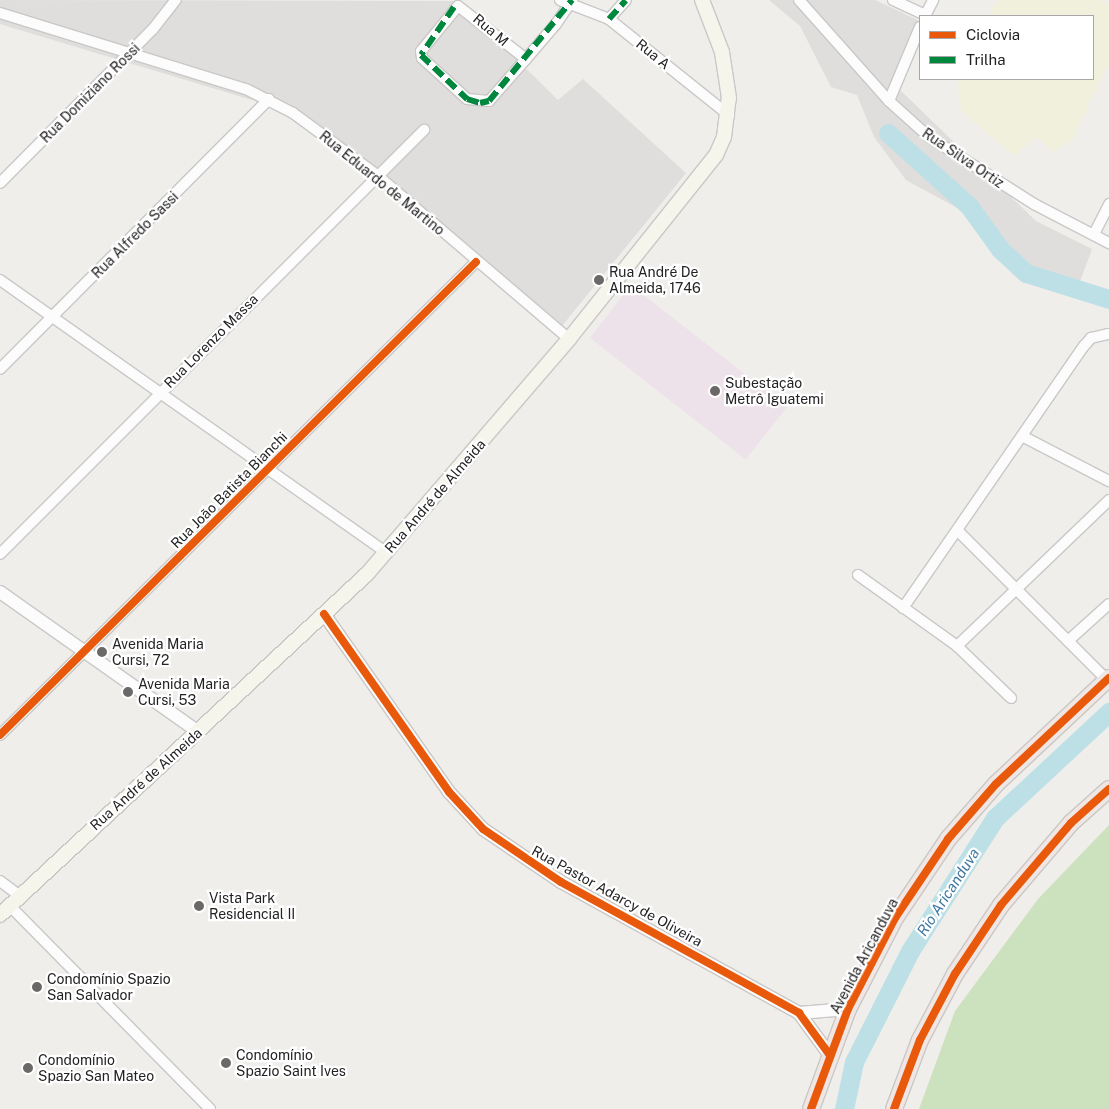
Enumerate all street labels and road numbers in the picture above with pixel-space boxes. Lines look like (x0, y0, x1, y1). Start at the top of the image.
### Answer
street label: Rua M (470, 10, 512, 50)
street label: Rua A (633, 35, 673, 73)
street label: Rua Domiziano Rossi (37, 40, 143, 146)
street label: Rua Silva Ortiz (919, 125, 1007, 191)
street label: Rua Eduardo de Martino (316, 127, 448, 239)
street label: Rua Alfredo Sassi (88, 188, 182, 282)
street label: Rua Lorenzo Massa (161, 291, 261, 391)
street label: Rua João Batista Bianchi (167, 428, 291, 552)
street label: Rua André de Almeida (381, 436, 489, 556)
street label: Rua André de Almeida (86, 724, 206, 834)
street label: Rua Pastor Adarcy de Oliveira (529, 842, 705, 950)
street label: Avenida Aricanduva (826, 895, 902, 1017)

